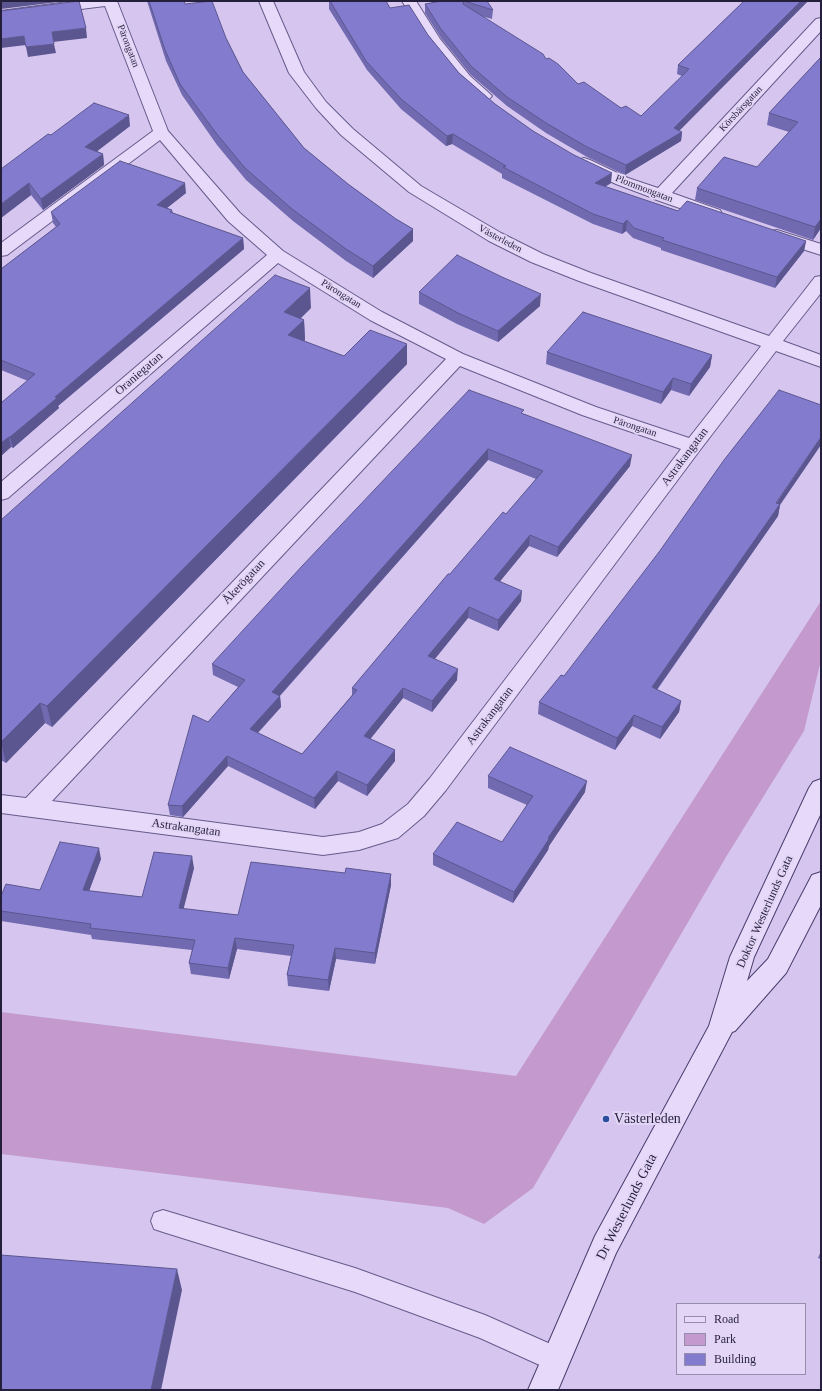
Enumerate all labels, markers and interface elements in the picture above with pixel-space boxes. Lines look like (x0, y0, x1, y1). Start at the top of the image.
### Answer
street label: Pärongatan (114, 23, 142, 69)
street label: Körsbärsgatan (717, 84, 765, 134)
street label: Plommongatan (614, 173, 674, 205)
street label: Västerleden (476, 222, 524, 256)
street label: Pärongatan (319, 277, 363, 311)
street label: Oraniegatan (112, 349, 166, 399)
street label: Pärongatan (612, 414, 658, 440)
street label: Astrakangatan (658, 425, 712, 489)
street label: Åkerögatan (220, 557, 268, 607)
street label: Astrakangatan (463, 684, 517, 748)
street label: Astrakangatan (151, 816, 221, 840)
street label: Doktor Westerlunds Gata (734, 853, 796, 971)
place label: Västerleden (614, 1111, 681, 1127)
marker: Västerleden (601, 1114, 611, 1124)
street label: Dr Westerlunds Gata (593, 1151, 661, 1263)
legend (676, 1303, 806, 1375)
text: Road (714, 1312, 739, 1326)
text: Park (714, 1332, 736, 1346)
text: Building (714, 1352, 756, 1366)

